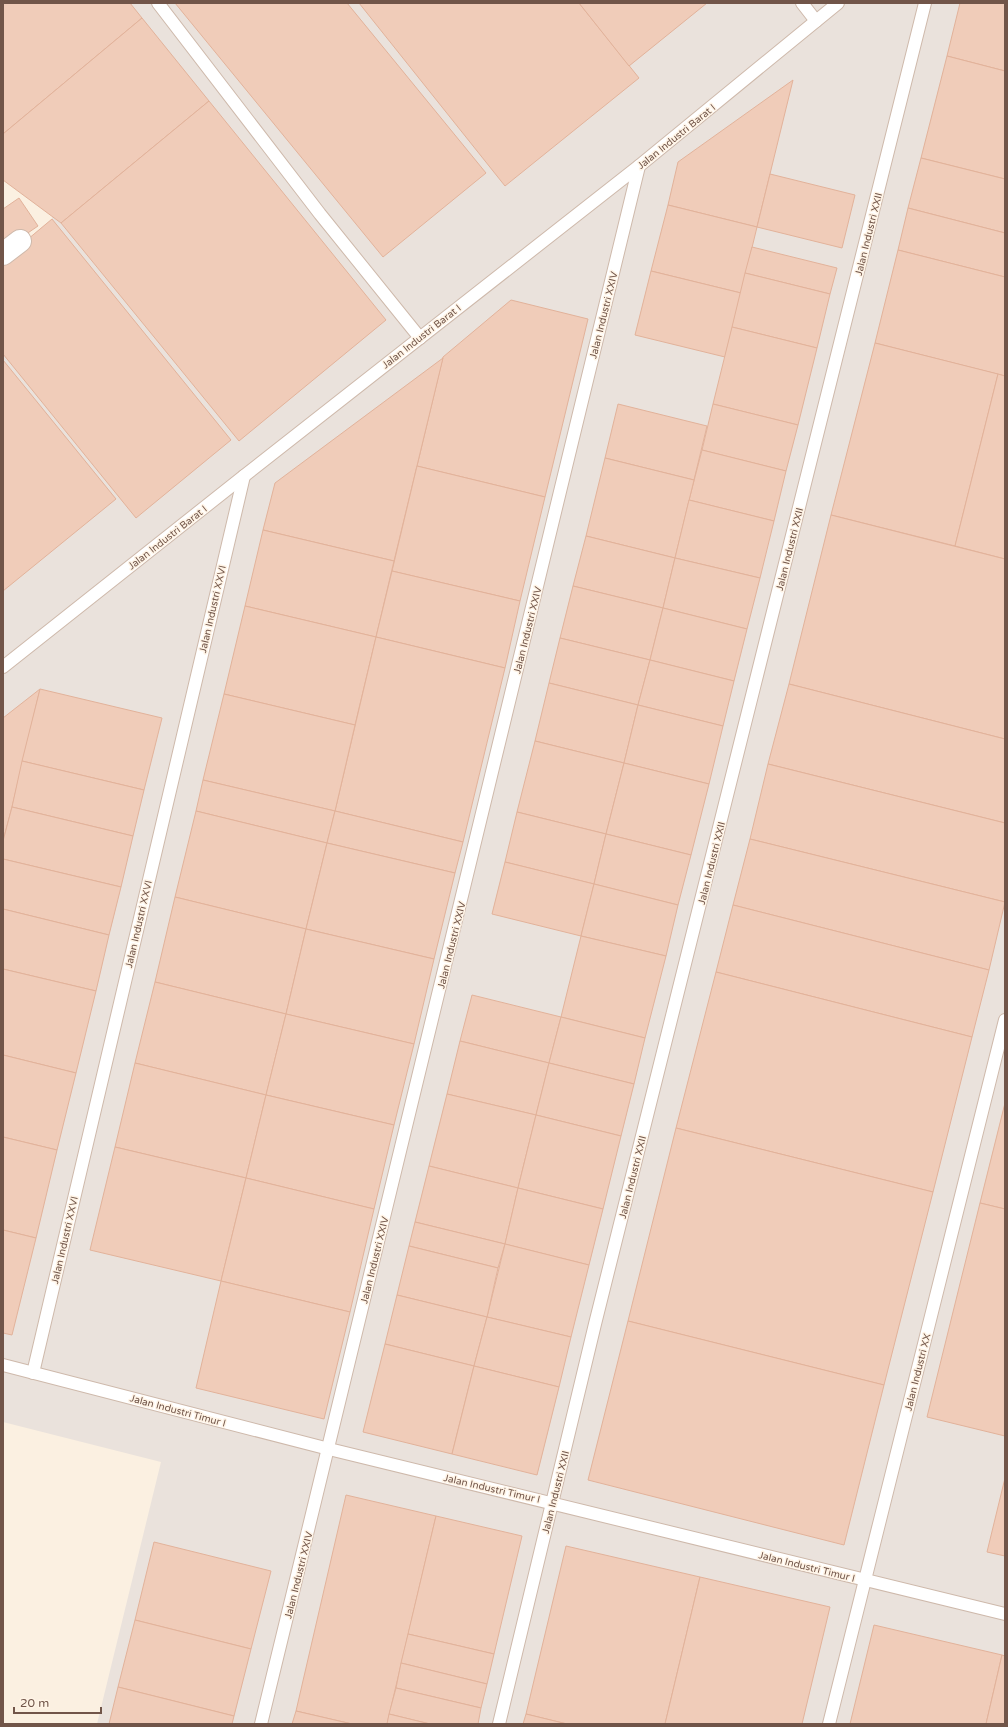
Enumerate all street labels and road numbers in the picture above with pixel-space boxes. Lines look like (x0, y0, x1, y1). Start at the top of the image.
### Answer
street label: Jalan Industri Barat I (635, 102, 718, 172)
street label: Jalan Industri XXII (853, 191, 885, 277)
street label: Jalan Industri XXIV (587, 270, 621, 360)
street label: Jalan Industri Barat I (380, 302, 464, 371)
street label: Jalan Industri Barat I (126, 503, 210, 572)
street label: Jalan Industri XXII (774, 506, 806, 592)
street label: Jalan Industri XXVI (197, 564, 229, 654)
street label: Jalan Industri XXIV (511, 585, 545, 675)
street label: Jalan Industri XXII (696, 820, 728, 906)
street label: Jalan Industri XXVI (123, 879, 155, 969)
street label: Jalan Industri XXIV (435, 900, 469, 990)
street label: Jalan Industri XXII (617, 1134, 649, 1220)
street label: Jalan Industri XXVI (49, 1195, 81, 1285)
street label: Jalan Industri XXIV (358, 1215, 392, 1305)
street label: Jalan Industri XX (903, 1332, 933, 1412)
street label: Jalan Industri Timur I (128, 1392, 227, 1430)
street label: Jalan Industri XXII (540, 1449, 572, 1535)
street label: Jalan Industri Timur I (442, 1472, 541, 1506)
street label: Jalan Industri XXIV (282, 1530, 316, 1620)
street label: Jalan Industri Timur I (757, 1549, 856, 1585)

